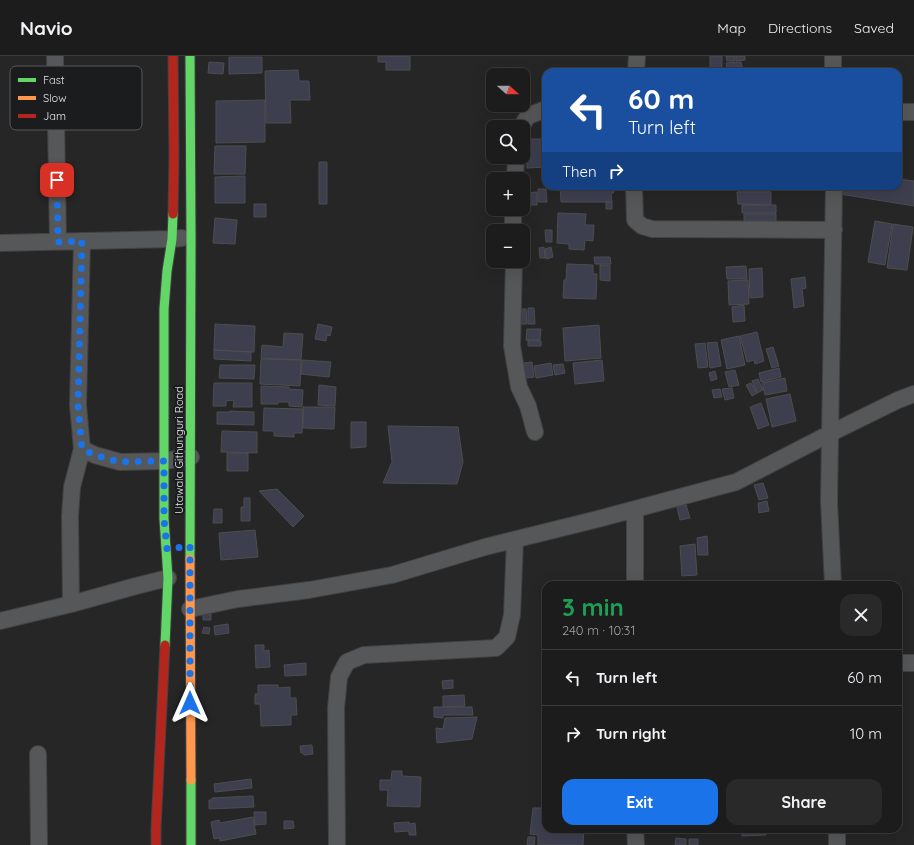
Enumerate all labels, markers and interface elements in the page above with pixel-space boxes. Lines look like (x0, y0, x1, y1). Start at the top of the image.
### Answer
text: Navio (20, 16, 73, 40)
text: Map (717, 19, 746, 37)
text: Directions (768, 19, 832, 37)
text: Saved (854, 19, 894, 37)
legend (10, 66, 142, 130)
north arrow (486, 68, 530, 112)
map controls (486, 68, 530, 268)
text: Fast (43, 73, 65, 87)
text: 60 m (628, 81, 694, 116)
icon: left (562, 84, 614, 136)
text: Slow (43, 91, 67, 105)
text: Jam (43, 109, 66, 123)
text: Turn left (628, 116, 696, 139)
button: search (486, 120, 530, 164)
icon: right (605, 160, 627, 182)
text: Then (562, 162, 597, 181)
pin (40, 163, 74, 197)
icon: arrive (46, 169, 68, 191)
button: + (486, 172, 530, 216)
button: − (486, 224, 530, 268)
street label: Utawala Githunguri Road (172, 386, 186, 514)
text: 3 min (562, 592, 624, 622)
button: close (840, 594, 882, 636)
text: 240 m · 10:31 (562, 622, 635, 638)
icon: left (562, 667, 584, 689)
text: Turn left (596, 668, 658, 687)
text: 60 m (847, 668, 882, 687)
position arrow (169, 682, 211, 724)
icon: right (562, 723, 584, 745)
text: Turn right (596, 724, 667, 743)
text: 10 m (850, 724, 882, 743)
button: Exit (562, 779, 718, 825)
button: Share (726, 779, 882, 825)

